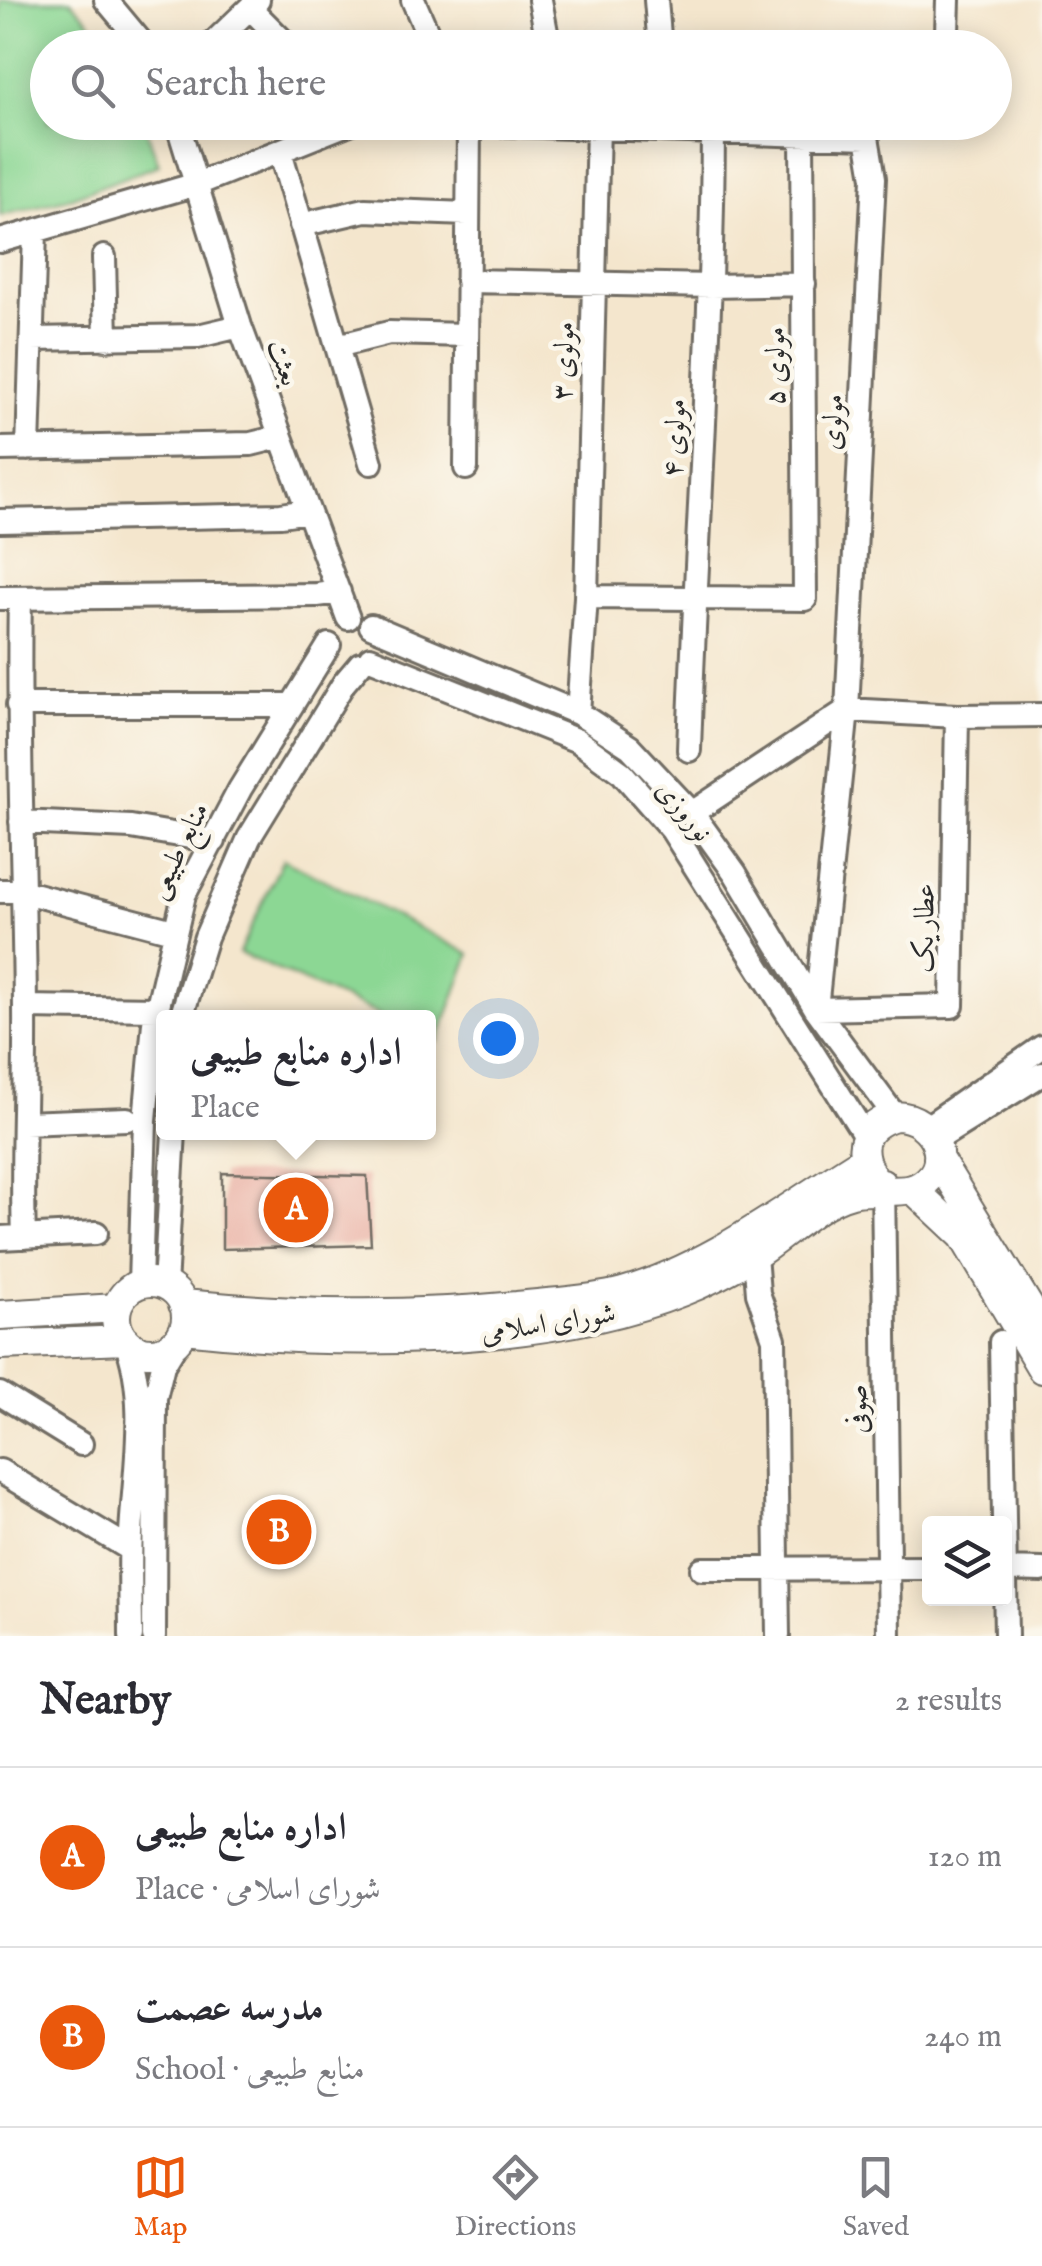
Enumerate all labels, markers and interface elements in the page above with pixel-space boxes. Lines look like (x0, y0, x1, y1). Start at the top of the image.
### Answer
search box (30, 30, 1012, 140)
icon: search (65, 58, 120, 113)
text: Search here (145, 61, 326, 109)
street label: مولوی ۳ (546, 321, 583, 401)
street label: مولوی ۵ (759, 326, 794, 406)
street label: بعثت (258, 335, 307, 391)
street label: مولوی (815, 393, 852, 451)
street label: مولوی ۴ (656, 398, 695, 479)
street label: نوروزی (647, 774, 719, 850)
street label: منابع طبیعی (141, 797, 223, 908)
street label: عطار یک (907, 883, 944, 973)
popup (156, 1010, 436, 1140)
your location (473, 1013, 524, 1064)
text: اداره منابع طبیعی (190, 1030, 402, 1078)
text: Place (190, 1088, 260, 1129)
pin: A (264, 1172, 328, 1248)
street label: شورای اسلامی (479, 1297, 618, 1352)
street label: صوفی (841, 1384, 876, 1434)
pin: B (246, 1494, 312, 1570)
map controls (922, 1516, 1012, 1606)
button: layers (922, 1516, 1012, 1606)
text: Nearby (40, 1675, 171, 1728)
text: 2 results (895, 1681, 1002, 1722)
text: اداره منابع طبیعی (135, 1805, 347, 1853)
text: A (62, 1837, 83, 1878)
text: 120 m (928, 1837, 1002, 1878)
text: Place · شورای اسلامی (135, 1870, 381, 1911)
text: مدرسه عصمت (135, 1985, 324, 2033)
text: B (62, 2017, 83, 2058)
text: 240 m (924, 2017, 1002, 2058)
text: School · منابع طبیعی (135, 2050, 365, 2091)
tab: Map (133, 2150, 188, 2245)
tab: Directions (454, 2150, 576, 2245)
tab: Saved (843, 2150, 909, 2245)

